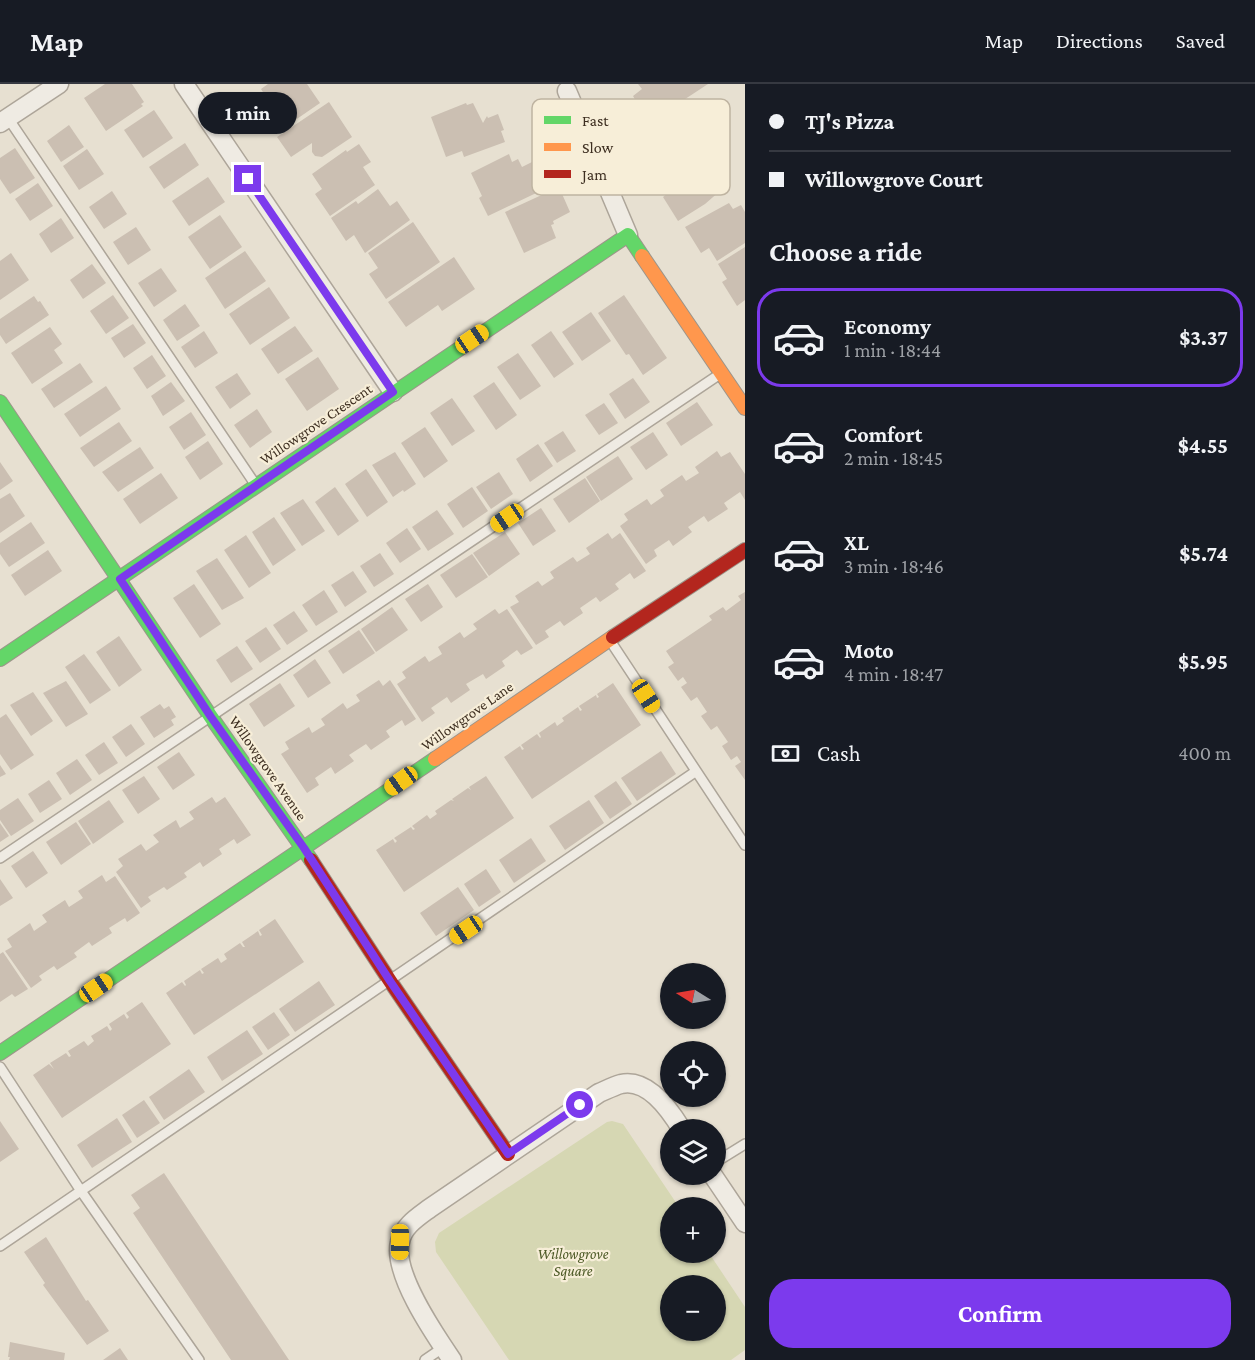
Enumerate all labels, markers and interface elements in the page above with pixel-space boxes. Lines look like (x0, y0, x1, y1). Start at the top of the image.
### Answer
text: Map (30, 26, 83, 57)
text: Map (985, 29, 1023, 53)
text: Directions (1056, 29, 1143, 53)
text: Saved (1176, 29, 1225, 53)
callout: 1 min (198, 92, 298, 134)
legend (532, 99, 730, 195)
text: 1 min (225, 102, 270, 124)
text: TJ's Pizza (805, 109, 894, 134)
text: Fast (582, 112, 609, 129)
text: Slow (582, 139, 614, 156)
route end (234, 165, 261, 192)
text: Jam (580, 166, 607, 184)
text: Willowgrove Court (805, 167, 983, 192)
text: Choose a ride (769, 237, 922, 267)
icon: car (772, 311, 826, 365)
text: Economy (844, 314, 931, 339)
car (452, 321, 492, 357)
text: $3.37 (1179, 325, 1228, 350)
text: 1 min · 18:44 (844, 339, 941, 361)
street label: Willowgrove Crescent (257, 380, 376, 468)
icon: car (772, 419, 826, 473)
text: Comfort (844, 422, 922, 447)
text: $4.55 (1178, 433, 1228, 458)
text: 2 min · 18:45 (844, 447, 943, 469)
car (487, 500, 527, 536)
icon: car (772, 527, 826, 581)
text: XL (844, 530, 869, 555)
text: $5.74 (1179, 541, 1228, 566)
text: 3 min · 18:46 (844, 555, 944, 577)
icon: car (772, 635, 826, 689)
text: Moto (844, 638, 894, 663)
text: $5.95 (1178, 649, 1228, 674)
text: 4 min · 18:47 (844, 663, 943, 685)
car (629, 676, 663, 716)
street label: Willowgrove Lane (418, 678, 517, 755)
street label: Willowgrove Avenue (225, 713, 310, 824)
icon: cash (769, 737, 802, 770)
text: Cash (817, 741, 861, 766)
text: 400 m (1178, 742, 1231, 764)
car (381, 763, 421, 799)
car (446, 912, 486, 948)
north arrow (660, 963, 726, 1029)
map controls (660, 963, 726, 1341)
car (76, 970, 116, 1006)
button: locate (660, 1041, 726, 1107)
route start (566, 1091, 593, 1118)
button: layers (660, 1119, 726, 1185)
button: + (660, 1197, 726, 1263)
car (391, 1224, 409, 1260)
park label: Willowgrove Square (538, 1246, 609, 1280)
button: − (660, 1275, 726, 1341)
button: Confirm (769, 1279, 1231, 1348)

